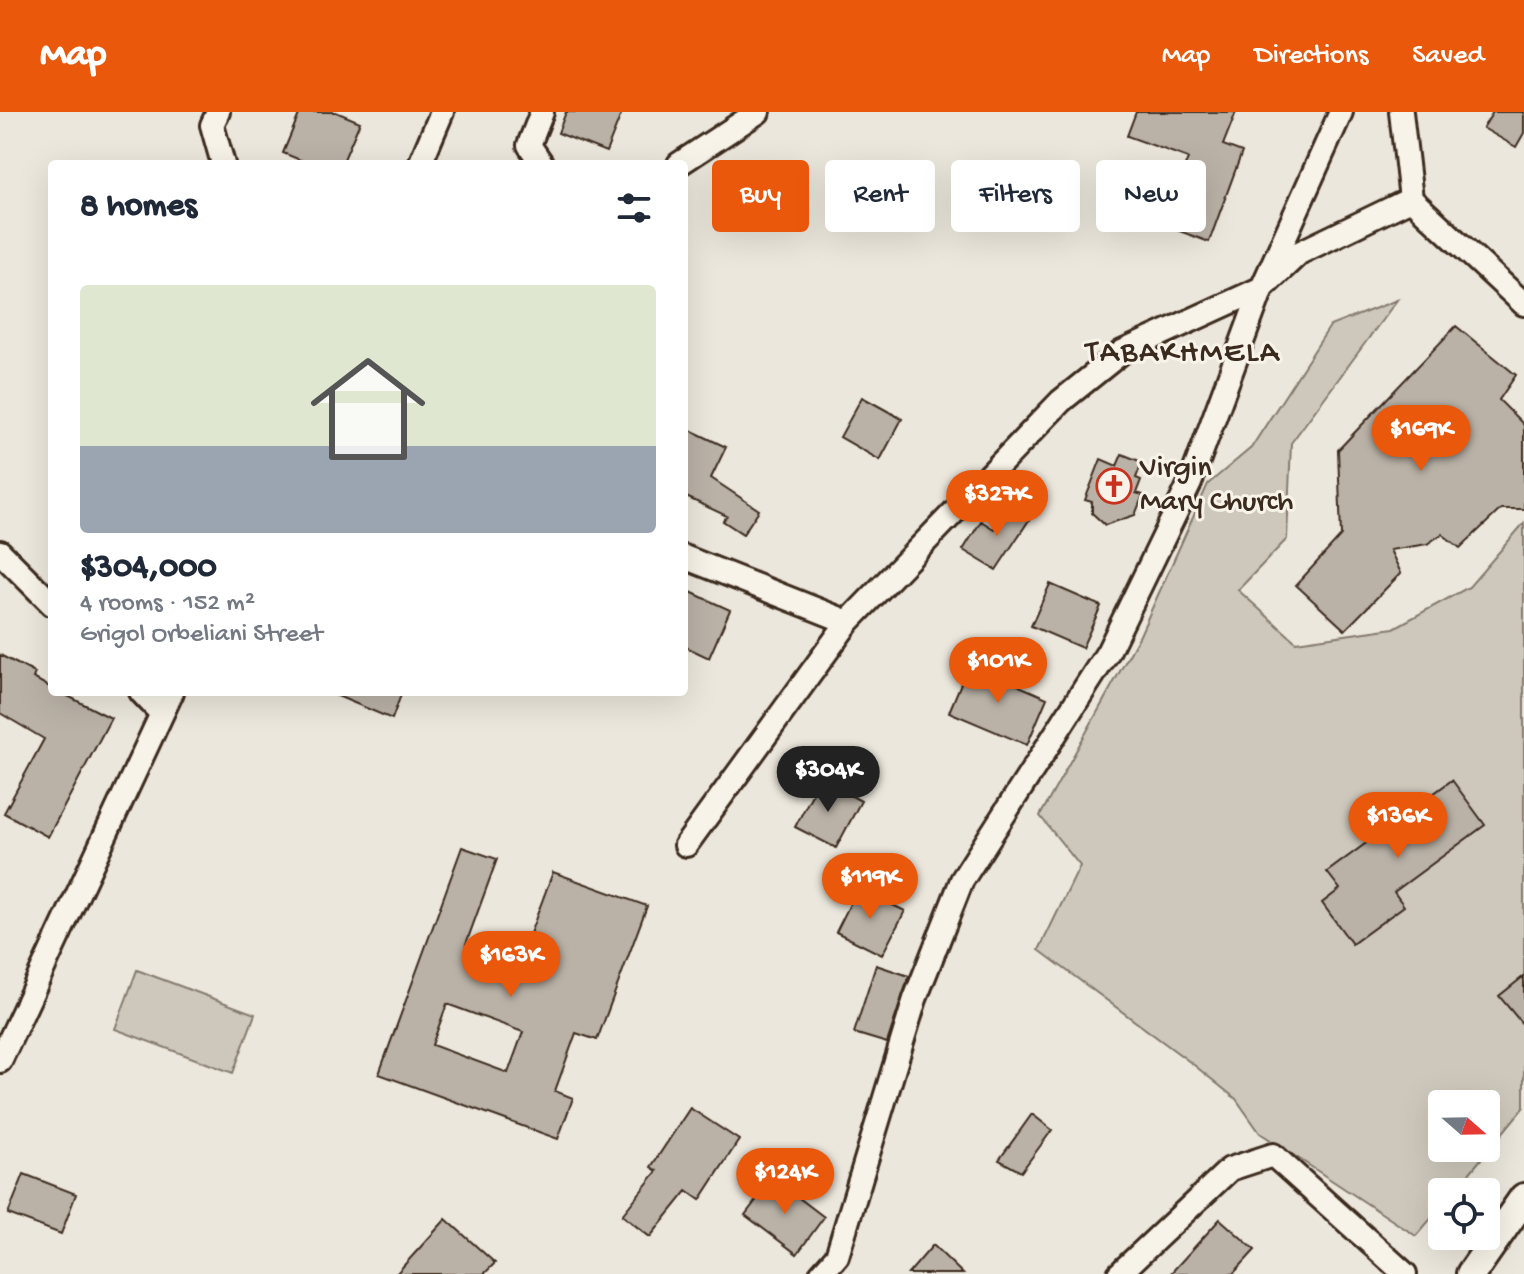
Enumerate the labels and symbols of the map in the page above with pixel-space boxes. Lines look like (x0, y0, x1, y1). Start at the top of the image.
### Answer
district label: TABAKHMELA (1083, 335, 1281, 373)
pin: $169K (1365, 405, 1477, 473)
place label: Virgin Mary Church (1139, 452, 1293, 521)
church icon: Virgin Mary Church (1095, 467, 1133, 505)
pin: $327K (941, 470, 1053, 538)
pin: $101K (942, 637, 1054, 705)
pin: $304K (772, 746, 884, 814)
pin: $136K (1342, 792, 1454, 860)
pin: $119K (814, 853, 926, 921)
pin: $163K (455, 931, 567, 999)
north arrow (1428, 1090, 1500, 1162)
pin: $124K (729, 1148, 841, 1216)

